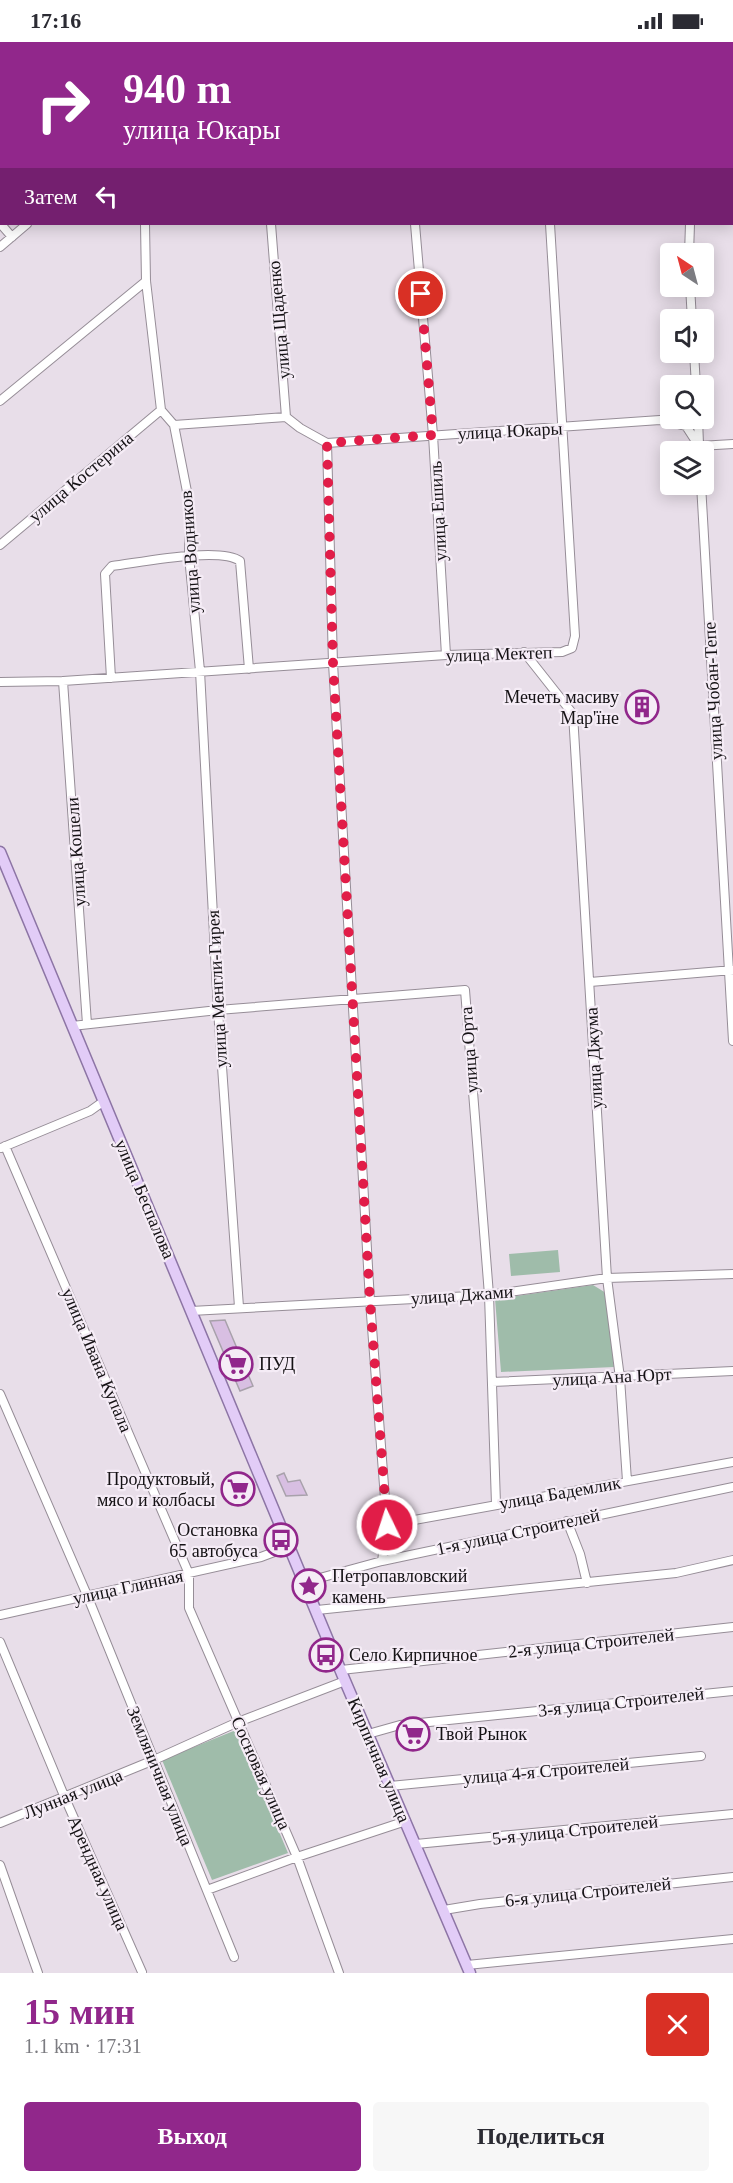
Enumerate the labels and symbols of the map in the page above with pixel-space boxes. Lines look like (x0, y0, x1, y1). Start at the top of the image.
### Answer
north arrow (660, 243, 714, 297)
street label: улица Щаденко (264, 260, 294, 380)
pin (395, 268, 446, 319)
street label: улица Юкары (457, 418, 563, 444)
street label: улица Костерина (25, 428, 137, 526)
street label: улица Ешиль (425, 460, 451, 562)
street label: улица Водников (176, 490, 204, 614)
street label: улица Чобан-Тепе (699, 621, 727, 761)
street label: улица Мектеп (445, 642, 553, 666)
place label: Мечеть масиву Мар'їне (504, 687, 619, 728)
building icon: Мечеть масиву Мар'їне (624, 689, 660, 725)
street label: улица Кошели (62, 796, 90, 907)
street label: улица Менгли-Гирея (203, 910, 231, 1068)
street label: улица Орта (456, 1006, 482, 1094)
street label: улица Джума (581, 1007, 607, 1109)
street label: улица Беспалова (111, 1136, 179, 1262)
street label: улица Джами (410, 1281, 514, 1309)
street label: улица Ивана Купала (58, 1285, 136, 1435)
supermarket icon: ПУД (218, 1346, 254, 1382)
place label: ПУД (259, 1354, 295, 1374)
street label: улица Ана Юрт (552, 1364, 672, 1390)
place label: Продуктовый, мясо и колбасы (97, 1469, 215, 1510)
supermarket icon: Продуктовый, мясо и колбасы (220, 1471, 256, 1507)
street label: улица Бадемлик (498, 1472, 623, 1514)
position arrow (355, 1493, 419, 1557)
street label: 1-я улица Строителей (434, 1505, 602, 1559)
place label: Остановка 65 автобуса (169, 1520, 258, 1561)
bus stop icon: Остановка 65 автобуса (263, 1522, 299, 1558)
street label: улица Глинная (71, 1566, 185, 1608)
place label: Петропавловский камень (332, 1566, 468, 1607)
place icon: Петропавловский камень (291, 1568, 327, 1604)
street label: 2-я улица Строителей (507, 1624, 675, 1662)
bus stop icon: Село Кирпичное (308, 1637, 344, 1673)
place label: Село Кирпичное (349, 1645, 478, 1665)
street label: 3-я улица Строителей (537, 1683, 705, 1721)
street label: Кирпичная улица (344, 1695, 414, 1825)
street label: Земляничная улица (123, 1703, 197, 1849)
street label: Сосновая улица (227, 1713, 295, 1833)
supermarket icon: Твой Рынок (395, 1716, 431, 1752)
place label: Твой Рынок (436, 1724, 527, 1744)
street label: улица 4-я Строителей (462, 1754, 630, 1788)
street label: Лунная улица (20, 1765, 126, 1823)
street label: 5-я улица Строителей (491, 1811, 659, 1849)
street label: Арендная улица (64, 1812, 132, 1934)
street label: 6-я улица Строителей (504, 1873, 672, 1911)

